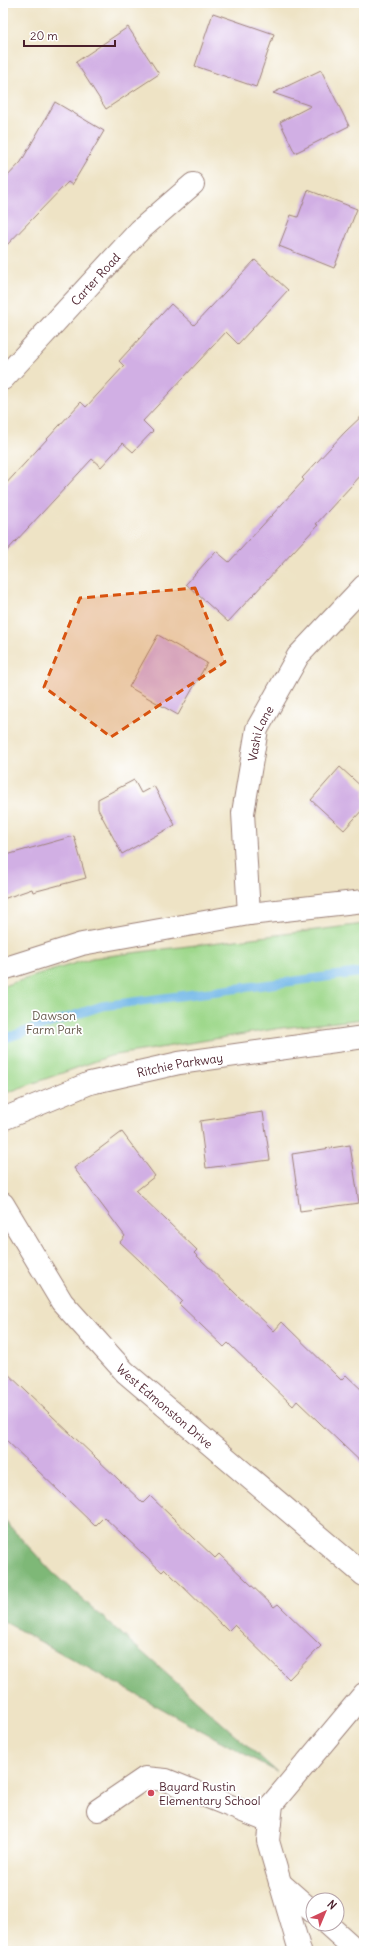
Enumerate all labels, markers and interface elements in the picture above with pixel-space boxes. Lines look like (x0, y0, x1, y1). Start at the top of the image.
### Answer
scale bar (24, 22, 115, 48)
text: 20 m (30, 28, 58, 43)
street label: Carter Road (67, 250, 123, 308)
street label: Vashi Lane (244, 703, 276, 762)
park label: Dawson Farm Park (26, 1008, 82, 1037)
street label: Ritchie Parkway (135, 1049, 224, 1080)
street label: West Edmonston Drive (114, 1361, 216, 1451)
place label: Bayard Rustin Elementary School (159, 1779, 260, 1808)
marker: Bayard Rustin Elementary School (146, 1788, 156, 1798)
north arrow (305, 1892, 345, 1932)
text: N (324, 1897, 340, 1912)

